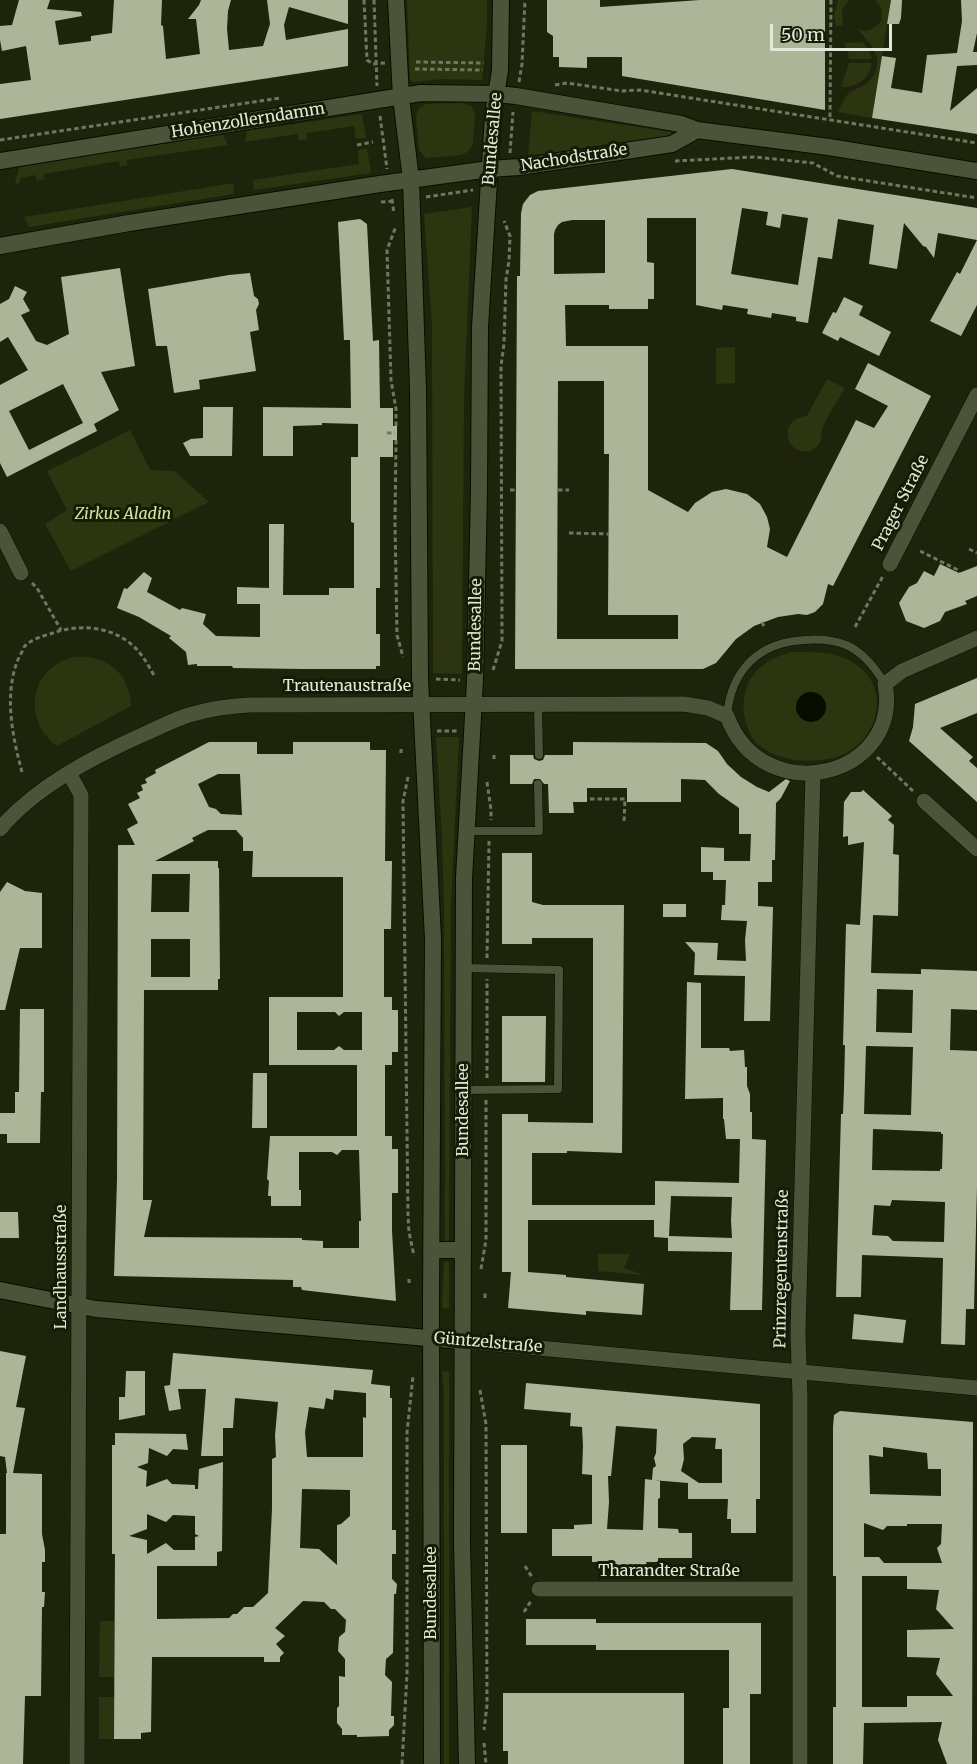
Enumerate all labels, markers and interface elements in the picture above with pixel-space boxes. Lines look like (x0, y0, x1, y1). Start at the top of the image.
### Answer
scale bar (773, 12, 894, 50)
text: 50 m (781, 23, 825, 46)
street label: Bundesallee (479, 92, 507, 186)
street label: Hohenzollerndamm (170, 99, 326, 143)
street label: Nachodstraße (519, 140, 629, 176)
street label: Prager Straße (869, 452, 933, 554)
park label: Zirkus Aladin (75, 504, 171, 524)
street label: Bundesallee (466, 578, 486, 672)
street label: Trautenaustraße (283, 676, 411, 696)
street label: Bundesallee (453, 1063, 473, 1157)
street label: Prinzregentenstraße (771, 1189, 793, 1349)
street label: Landhausstraße (51, 1205, 71, 1329)
street label: Güntzelstraße (433, 1329, 543, 1357)
street label: Bundesallee (421, 1546, 441, 1640)
street label: Tharandter Straße (598, 1561, 740, 1581)

